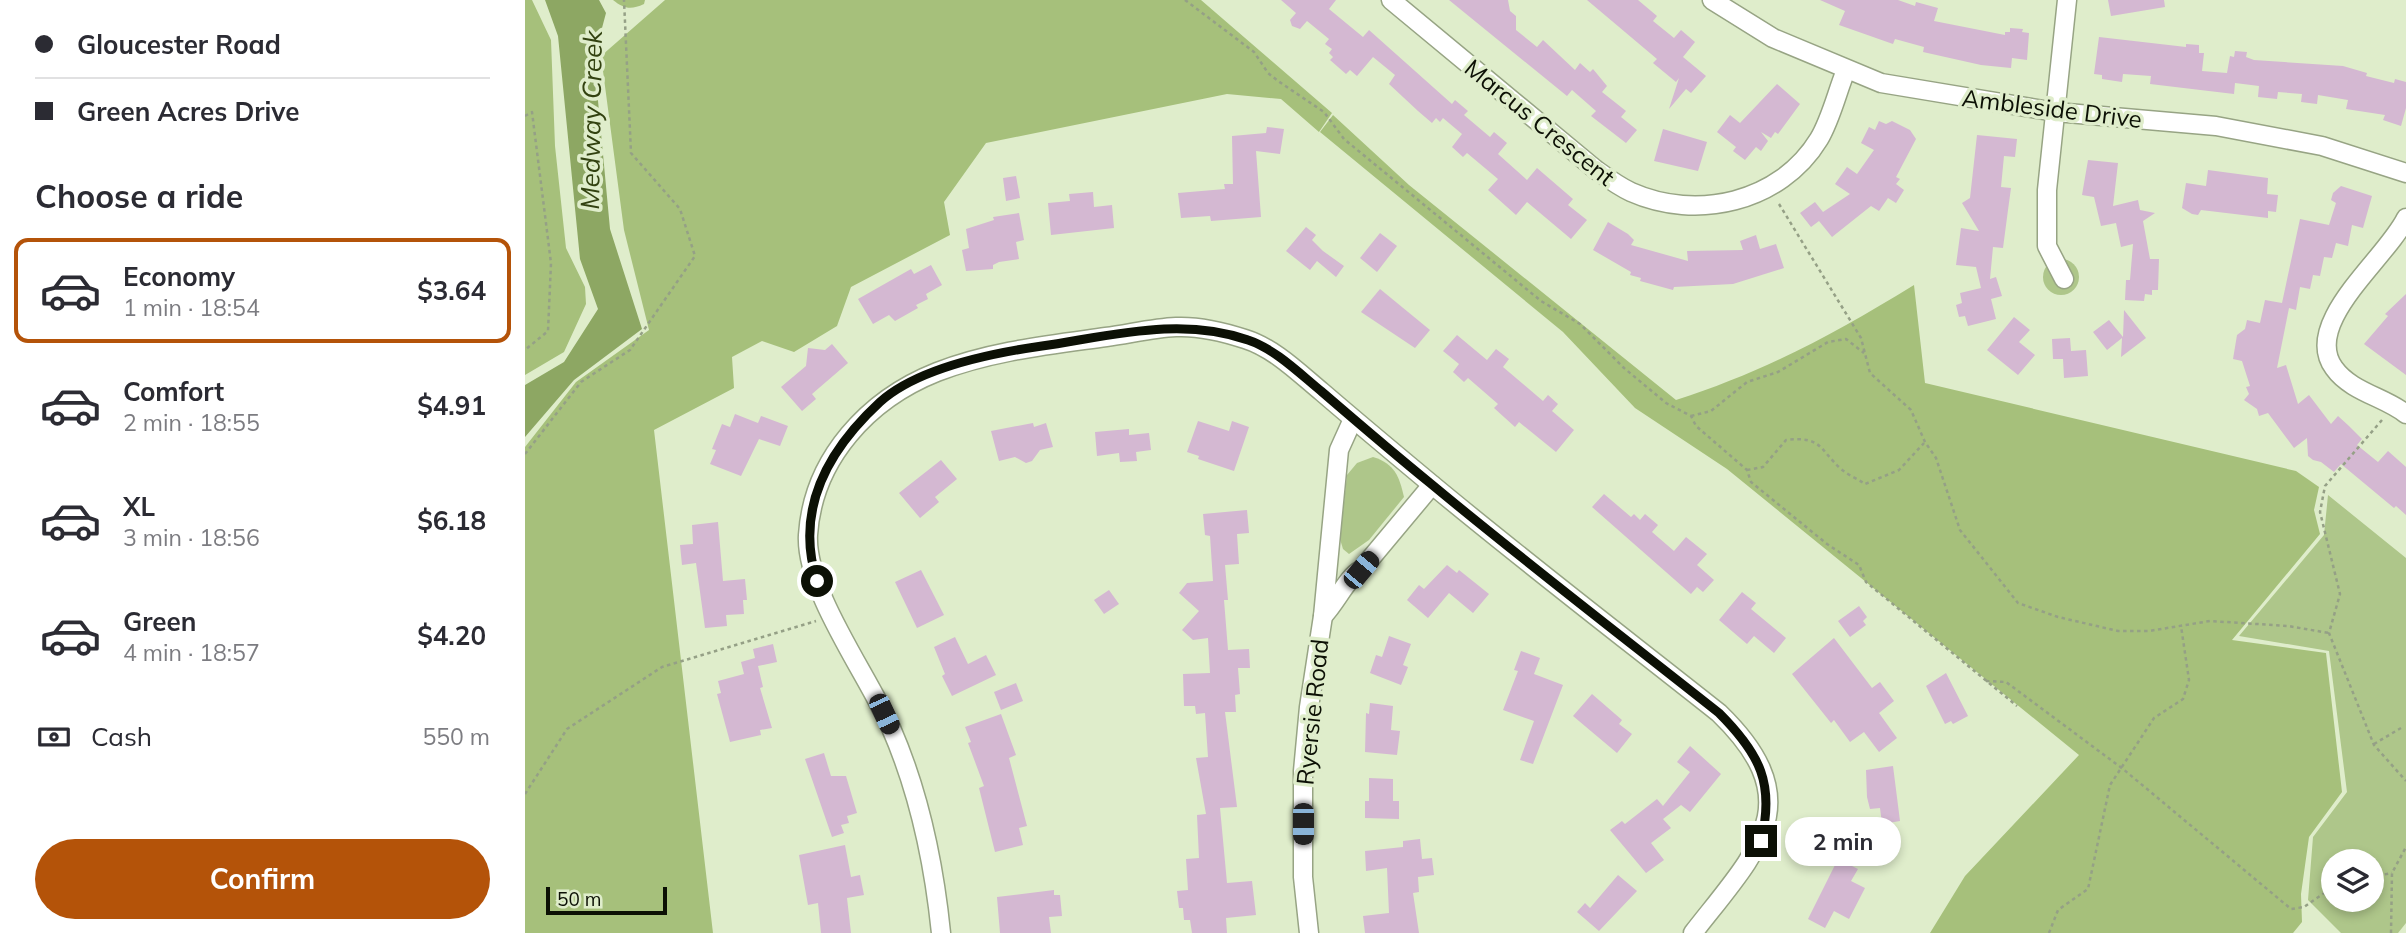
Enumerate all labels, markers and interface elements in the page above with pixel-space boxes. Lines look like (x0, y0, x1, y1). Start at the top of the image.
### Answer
text: Gloucester Road (77, 28, 281, 61)
water label: Medway Creek (573, 30, 609, 210)
street label: Marcus Crescent (1459, 52, 1621, 192)
street label: Ambleside Drive (1960, 82, 2144, 134)
text: Green Acres Drive (77, 95, 299, 128)
text: Choose a ride (35, 176, 243, 216)
icon: car (39, 259, 102, 322)
text: Economy (123, 260, 235, 293)
text: $3.64 (417, 274, 486, 307)
text: 1 min · 18:54 (123, 293, 260, 322)
icon: car (39, 374, 102, 437)
text: Comfort (123, 375, 224, 408)
text: $4.91 (417, 389, 486, 422)
text: 2 min · 18:55 (123, 408, 260, 437)
icon: car (39, 489, 102, 552)
text: XL (123, 490, 155, 523)
text: $6.18 (417, 504, 486, 537)
text: 3 min · 18:56 (123, 523, 260, 552)
car (1340, 547, 1383, 593)
route start (801, 565, 833, 597)
icon: car (39, 604, 102, 667)
text: Green (123, 605, 196, 638)
text: $4.20 (417, 619, 486, 652)
text: 4 min · 18:57 (123, 638, 260, 667)
street label: Ryersie Road (1289, 638, 1335, 786)
car (866, 691, 903, 737)
icon: cash (35, 718, 73, 756)
text: Cash (91, 720, 152, 753)
text: 550 m (422, 722, 490, 751)
car (1293, 803, 1314, 845)
callout: 2 min (1785, 816, 1901, 866)
route end (1745, 825, 1777, 857)
text: 2 min (1813, 827, 1873, 856)
button: Confirm (35, 839, 490, 919)
map controls (2321, 849, 2384, 912)
button: layers (2321, 849, 2384, 912)
scale bar (546, 884, 667, 916)
text: 50 m (557, 887, 601, 911)

